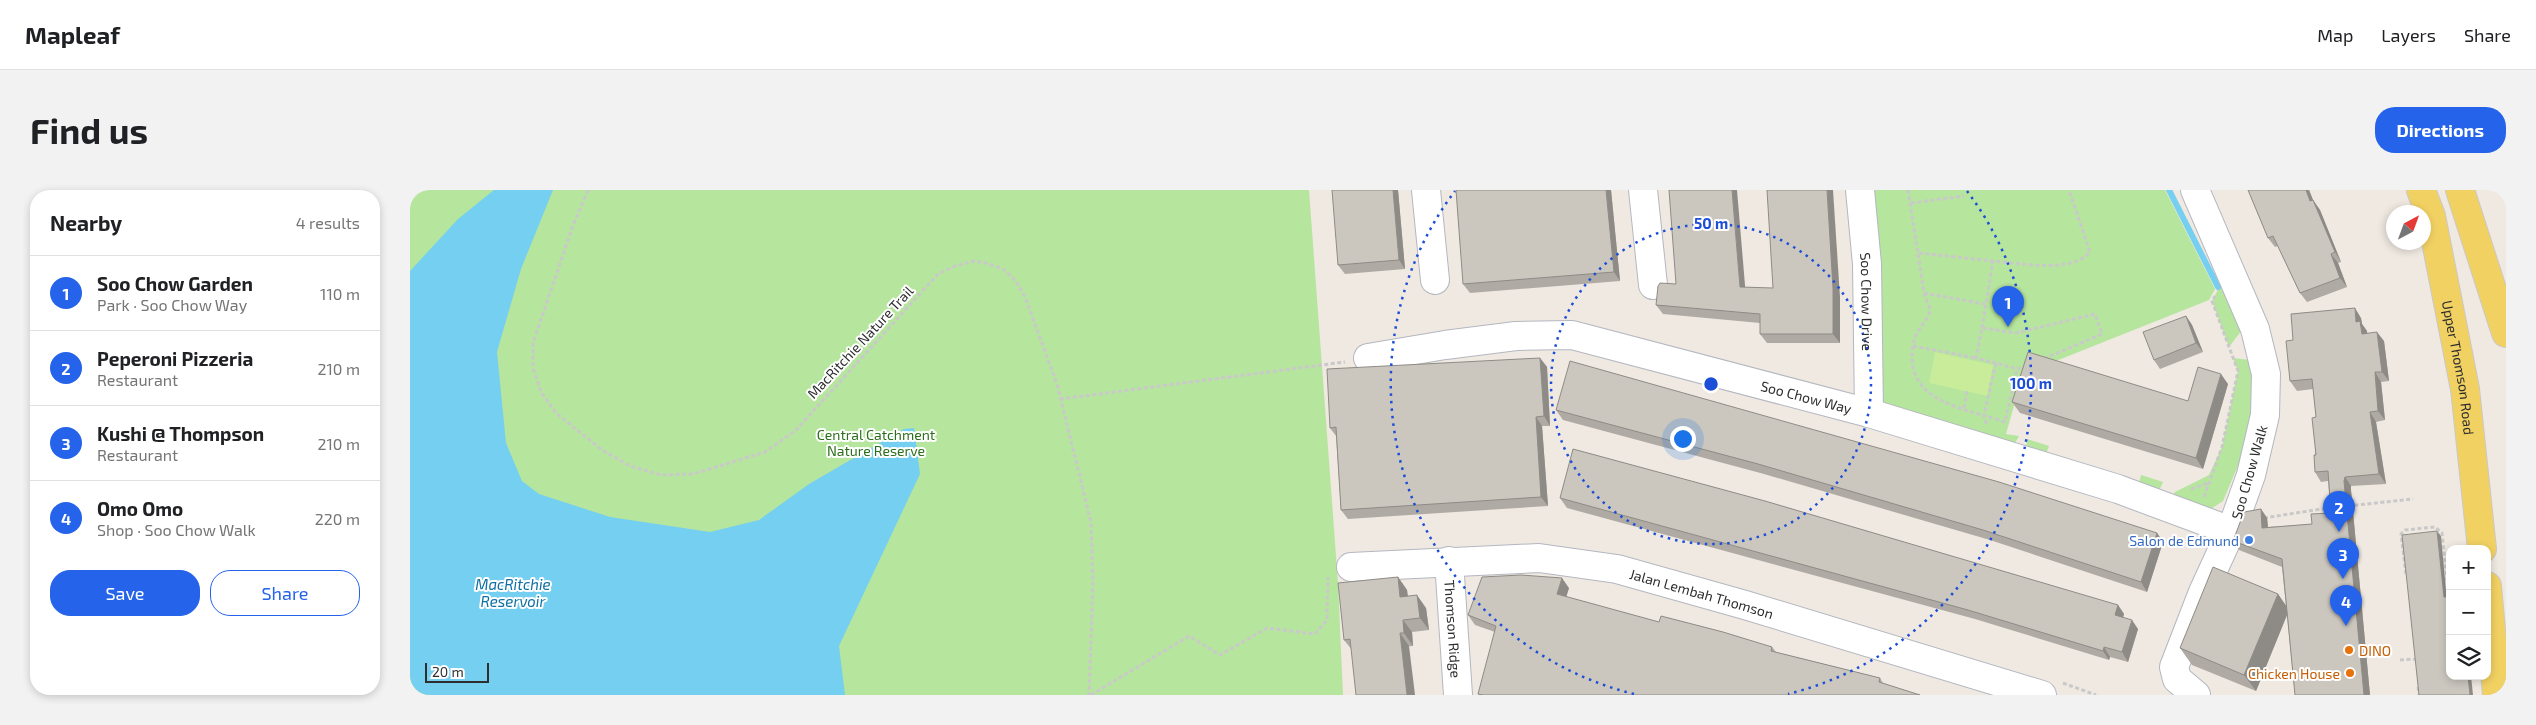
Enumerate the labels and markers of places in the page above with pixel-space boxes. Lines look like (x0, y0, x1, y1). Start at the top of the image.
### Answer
pin: 1 (1992, 286, 2024, 327)
centre of rings (1702, 375, 1720, 393)
pin: 2 (2323, 491, 2355, 532)
place label: Salon de Edmund (2129, 532, 2239, 549)
marker: Salon de Edmund (2243, 534, 2255, 546)
pin: 3 (2327, 538, 2359, 579)
pin: 4 (2330, 585, 2362, 626)
place label: DINO (2359, 642, 2391, 659)
marker: DINO (2343, 644, 2355, 656)
place label: Chicken House (2248, 665, 2340, 682)
marker: Chicken House (2344, 667, 2356, 679)

